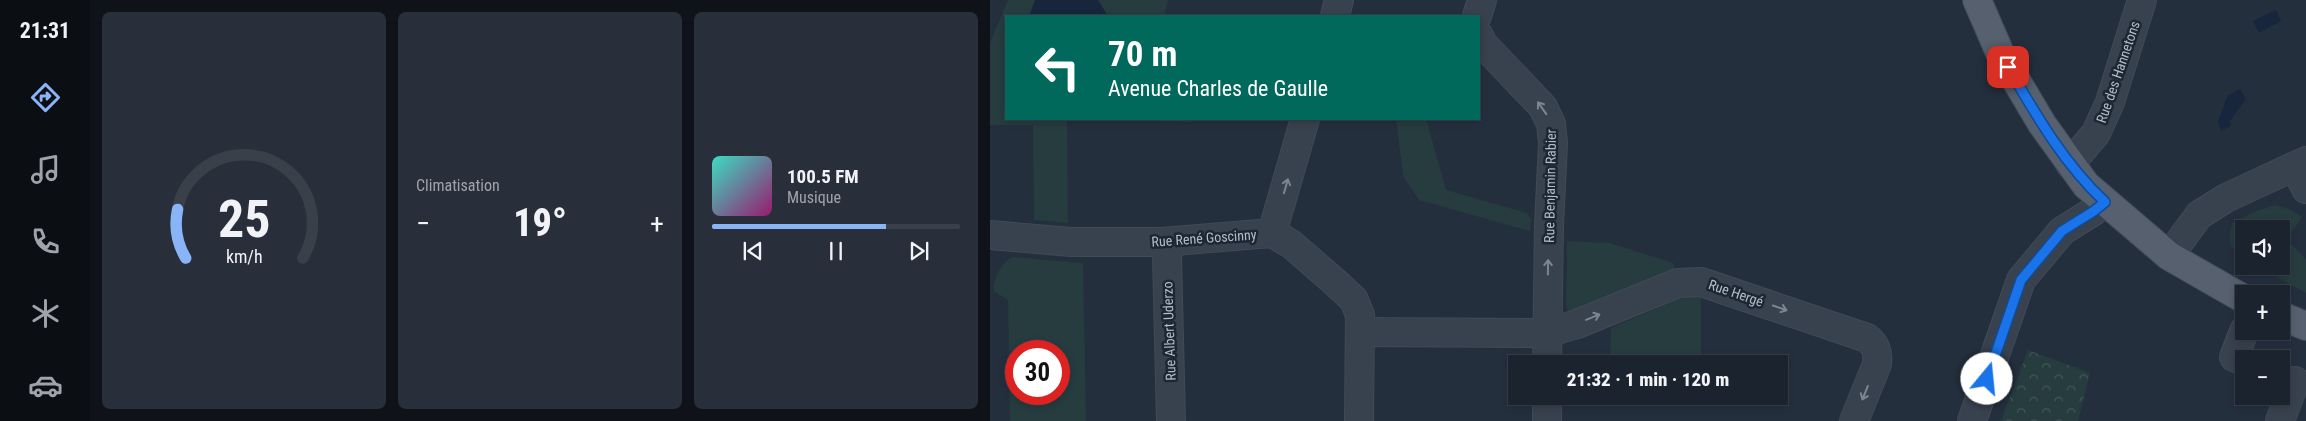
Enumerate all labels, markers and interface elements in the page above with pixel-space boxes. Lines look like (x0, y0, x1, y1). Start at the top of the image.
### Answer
text: 21:31 (20, 18, 70, 43)
street label: Rue des Hannetons (2093, 19, 2143, 125)
text: 70 m (1108, 34, 1177, 75)
icon: left (1025, 35, 1090, 100)
pin (1987, 46, 2029, 88)
icon: arrive (1994, 53, 2022, 81)
text: Avenue Charles de Gaulle (1108, 76, 1328, 101)
icon: directions (28, 80, 63, 115)
one-way arrow (1537, 101, 1547, 115)
street label: Rue Benjamin Rabier (1541, 129, 1559, 243)
icon: music (28, 152, 63, 187)
text: 100.5 FM (787, 165, 859, 188)
text: Climatisation (416, 176, 500, 195)
one-way arrow (1282, 178, 1291, 194)
text: Musique (787, 188, 841, 207)
text: 25 (218, 189, 270, 250)
text: 19° (513, 201, 567, 245)
text: − (416, 207, 430, 240)
text: + (650, 207, 664, 240)
map controls (2235, 220, 2290, 405)
button: sound (2235, 220, 2290, 275)
icon: phone (28, 224, 63, 259)
street label: Rue René Goscinny (1151, 226, 1257, 250)
icon: previous (739, 237, 767, 265)
icon: pause (822, 237, 850, 265)
icon: next (905, 237, 933, 265)
text: km/h (226, 246, 262, 267)
one-way arrow (1544, 259, 1553, 275)
street label: Rue Hergé (1707, 276, 1766, 310)
street label: Rue Albert Uderzo (1159, 281, 1179, 381)
button: + (2235, 285, 2290, 340)
icon: climate (28, 296, 63, 331)
one-way arrow (1771, 304, 1787, 314)
one-way arrow (1585, 312, 1600, 322)
speed limit sign: 30 (1005, 340, 1070, 405)
button: − (2235, 350, 2290, 405)
position arrow (1960, 352, 2012, 404)
icon: car (28, 368, 63, 403)
text: 21:32 · 1 min · 120 m (1567, 368, 1729, 391)
one-way arrow (1860, 385, 1870, 400)

